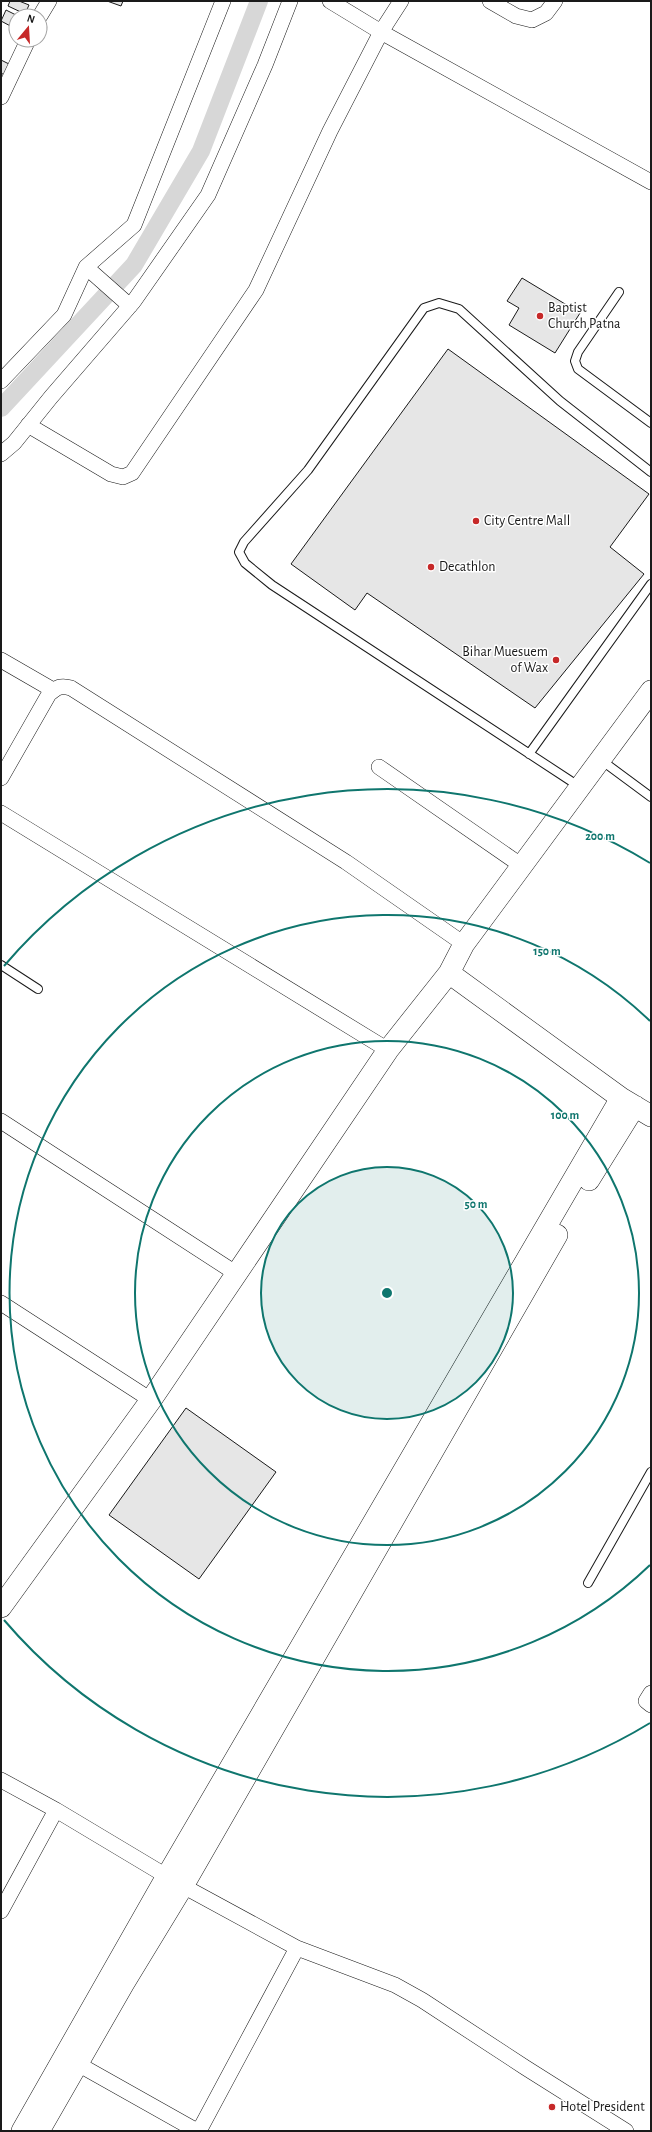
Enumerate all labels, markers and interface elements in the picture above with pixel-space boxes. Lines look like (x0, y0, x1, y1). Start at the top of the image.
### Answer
north arrow (8, 8, 48, 48)
text: N (26, 13, 36, 25)
place label: Baptist Church Patna (548, 301, 621, 331)
marker: Baptist Church Patna (535, 311, 545, 321)
place label: City Centre Mall (484, 514, 570, 528)
marker: City Centre Mall (471, 516, 481, 526)
place label: Decathlon (439, 560, 495, 574)
marker: Decathlon (426, 562, 436, 572)
place label: Bihar Muesuem of Wax (462, 645, 548, 675)
marker: Bihar Muesuem of Wax (551, 655, 561, 665)
text: 200 m (585, 830, 615, 842)
text: 150 m (533, 945, 561, 957)
text: 100 m (551, 1109, 579, 1121)
text: 50 m (465, 1198, 488, 1210)
centre of rings (380, 1286, 394, 1300)
place label: Hotel President (560, 2100, 645, 2114)
marker: Hotel President (547, 2102, 557, 2112)

